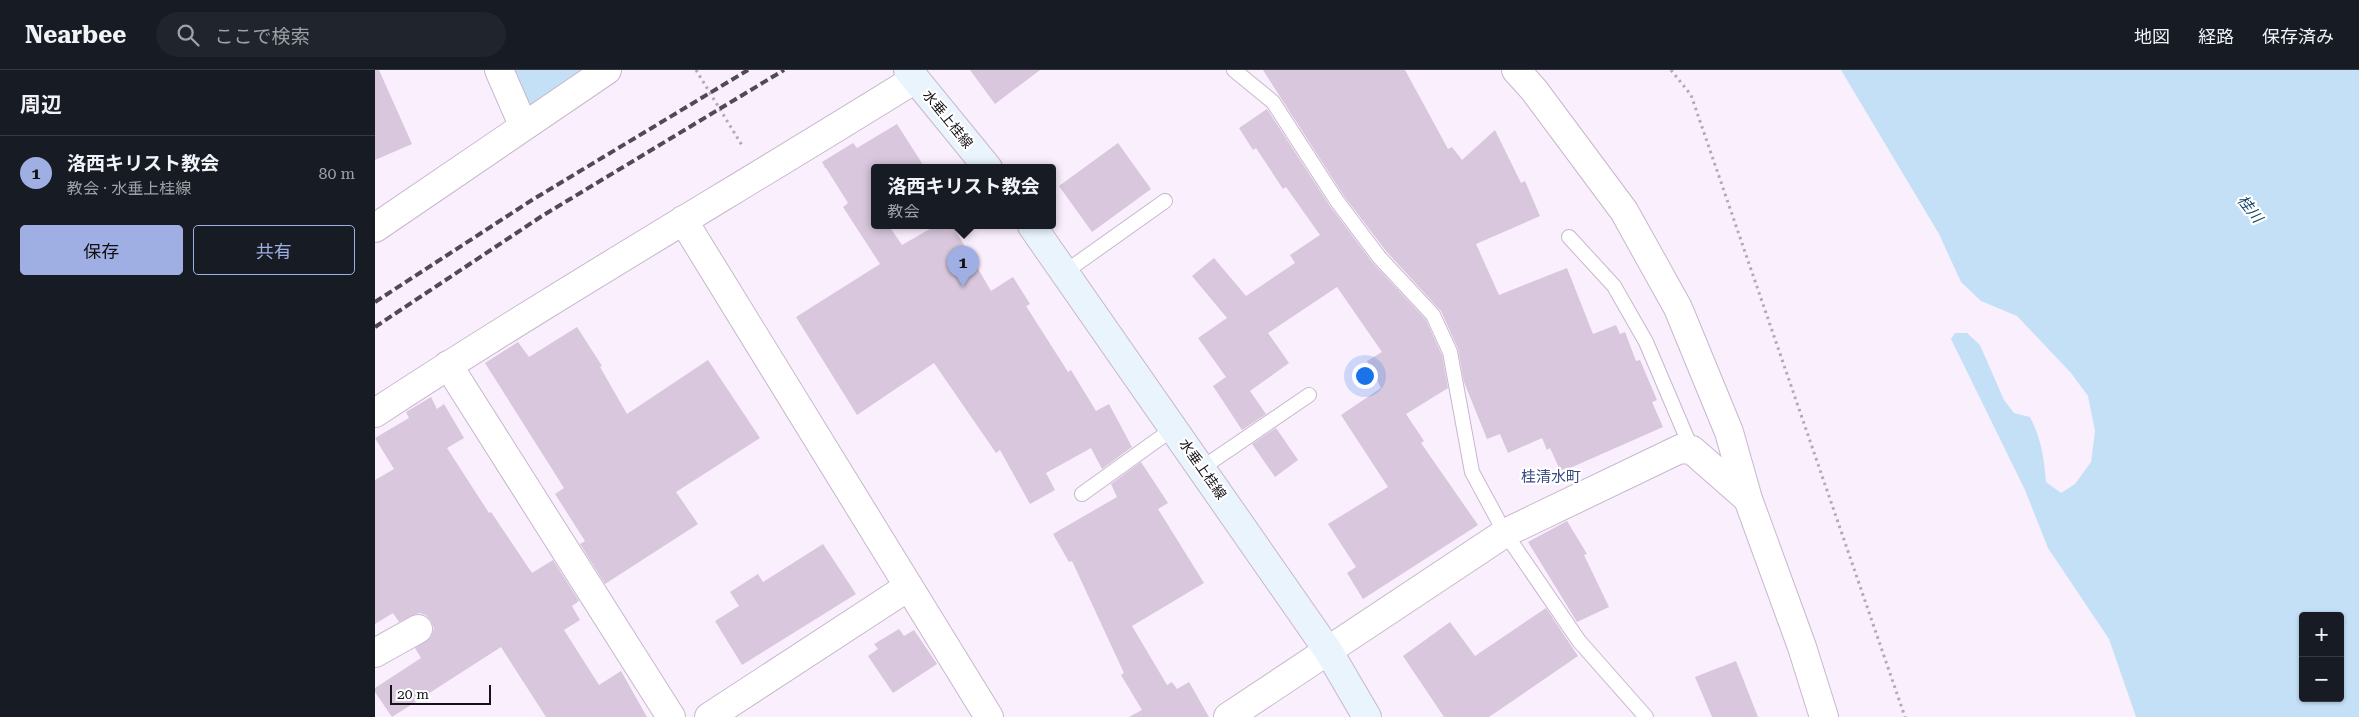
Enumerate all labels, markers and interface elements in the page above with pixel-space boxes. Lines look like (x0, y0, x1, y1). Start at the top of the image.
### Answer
search box (156, 12, 506, 57)
text: Nearbee (25, 21, 126, 49)
icon: search (174, 21, 202, 49)
text: ここで検索 (214, 25, 309, 48)
text: 地図 (2134, 26, 2170, 47)
text: 経路 (2198, 26, 2234, 47)
text: 保存済み (2262, 26, 2334, 47)
street label: 水垂上桂線 (920, 87, 976, 151)
text: 周辺 (20, 93, 62, 117)
text: 洛西キリスト教会 (67, 152, 219, 175)
text: 1 (32, 164, 40, 183)
text: 80 m (318, 164, 355, 183)
popup (871, 164, 1056, 229)
text: 洛西キリスト教会 (887, 175, 1040, 198)
text: 教会 · 水垂上桂線 (67, 179, 191, 198)
water label: 桂川 (2234, 192, 2268, 228)
text: 教会 (887, 202, 920, 221)
button: 保存 (20, 225, 183, 275)
button: 共有 (193, 225, 355, 275)
pin: 1 (947, 246, 979, 287)
your location (1352, 363, 1378, 389)
street label: 水垂上桂線 (1176, 436, 1230, 502)
district label: 桂清水町 (1521, 468, 1581, 486)
map controls (2299, 612, 2344, 702)
button: + (2299, 612, 2344, 657)
button: − (2299, 657, 2344, 702)
scale bar (390, 682, 491, 705)
text: 20 m (397, 686, 429, 702)

